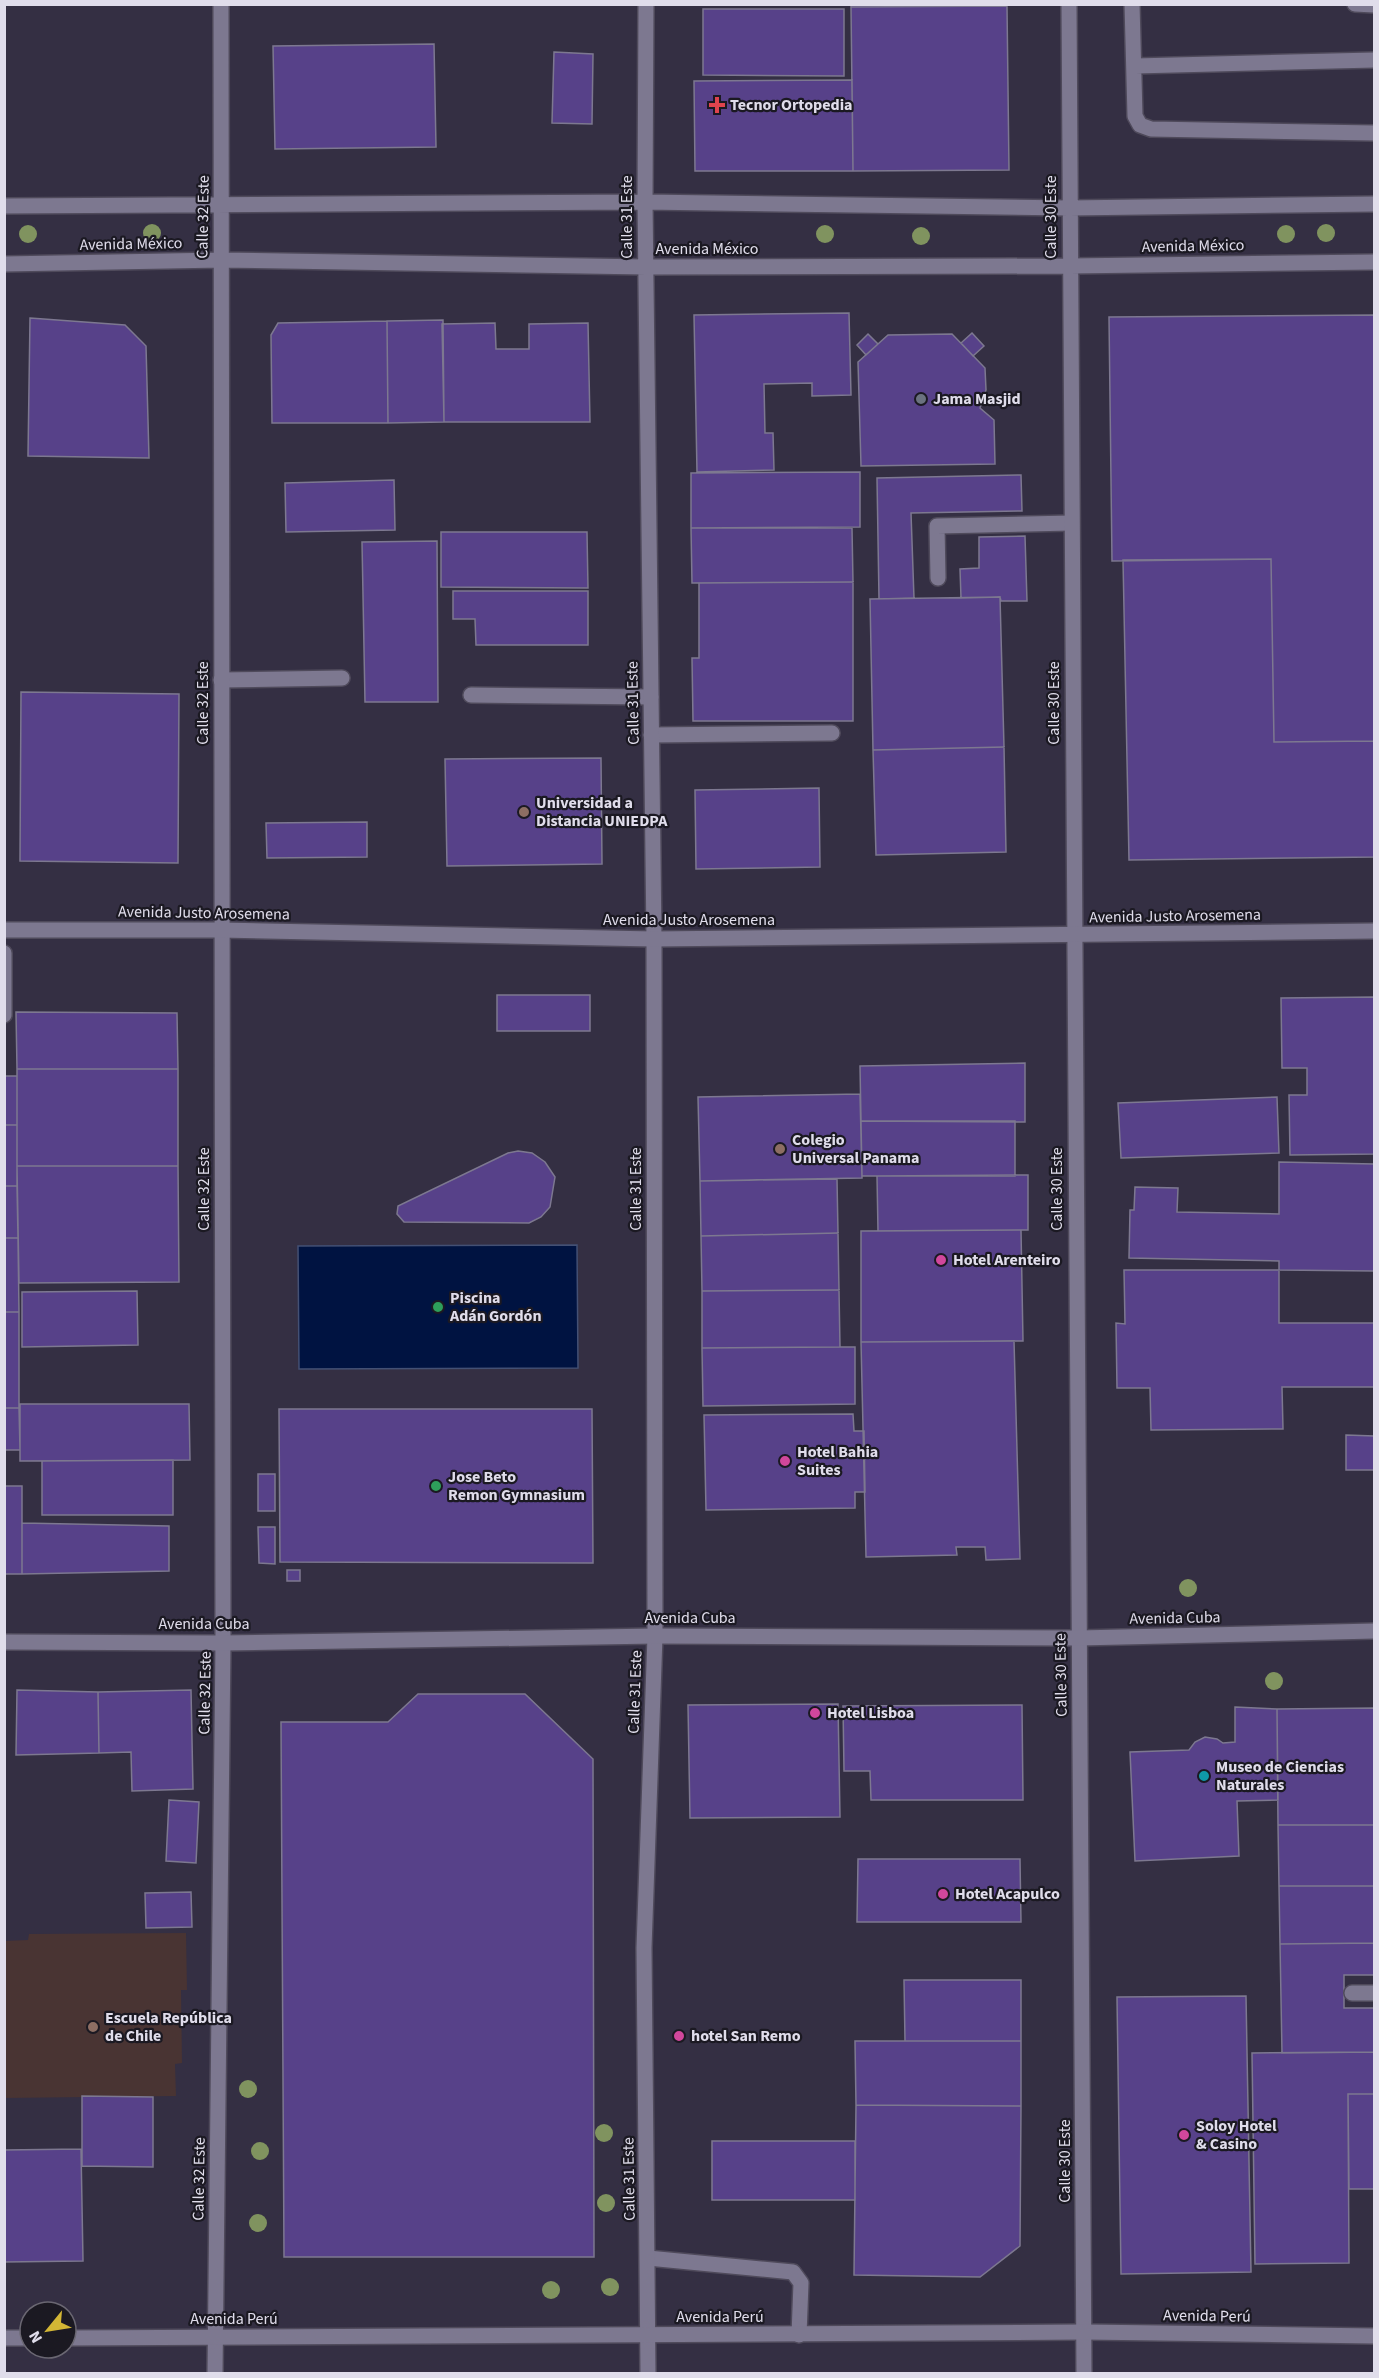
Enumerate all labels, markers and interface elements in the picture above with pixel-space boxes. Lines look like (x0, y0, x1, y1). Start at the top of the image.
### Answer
place label: Tecnor Ortopedia (730, 94, 853, 116)
marker: Tecnor Ortopedia (708, 96, 726, 114)
street label: Calle 32 Este (191, 175, 215, 259)
street label: Calle 31 Este (616, 175, 638, 259)
street label: Calle 30 Este (1040, 175, 1062, 259)
street label: Avenida México (79, 232, 183, 256)
street label: Avenida México (1141, 234, 1245, 258)
street label: Avenida México (656, 238, 758, 260)
place label: Jama Masjid (933, 388, 1021, 410)
marker: Jama Masjid (914, 392, 928, 406)
street label: Calle 32 Este (192, 661, 214, 745)
street label: Calle 31 Este (621, 661, 645, 745)
street label: Calle 30 Este (1043, 661, 1065, 745)
place label: Universidad a Distancia UNIEDPA (536, 792, 668, 832)
marker: Universidad a Distancia UNIEDPA (517, 805, 531, 819)
street label: Avenida Justo Arosemena (118, 901, 290, 925)
street label: Avenida Justo Arosemena (1089, 904, 1261, 928)
street label: Avenida Justo Arosemena (603, 909, 775, 931)
place label: Colegio Universal Panama (792, 1129, 919, 1169)
marker: Colegio Universal Panama (773, 1142, 787, 1156)
street label: Calle 32 Este (193, 1147, 215, 1231)
street label: Calle 31 Este (625, 1147, 647, 1231)
street label: Calle 30 Este (1046, 1147, 1068, 1231)
place label: Hotel Arenteiro (953, 1249, 1061, 1271)
marker: Hotel Arenteiro (934, 1253, 948, 1267)
place label: Piscina Adán Gordón (449, 1287, 542, 1327)
marker: Piscina Adán Gordón (431, 1300, 445, 1314)
place label: Hotel Bahia Suites (797, 1441, 878, 1481)
marker: Hotel Bahia Suites (778, 1454, 792, 1468)
place label: Jose Beto Remon Gymnasium (448, 1466, 585, 1506)
marker: Jose Beto Remon Gymnasium (429, 1479, 443, 1493)
street label: Avenida Cuba (1129, 1606, 1221, 1630)
street label: Avenida Cuba (644, 1607, 736, 1629)
street label: Avenida Cuba (158, 1613, 250, 1635)
street label: Calle 30 Este (1049, 1633, 1073, 1717)
street label: Calle 31 Este (623, 1650, 647, 1734)
street label: Calle 32 Este (193, 1651, 217, 1735)
place label: Hotel Lisboa (827, 1702, 914, 1724)
marker: Hotel Lisboa (808, 1706, 822, 1720)
place label: Museo de Ciencias Naturales (1216, 1756, 1344, 1796)
marker: Museo de Ciencias Naturales (1197, 1769, 1211, 1783)
place label: Hotel Acapulco (955, 1883, 1060, 1905)
marker: Hotel Acapulco (936, 1887, 950, 1901)
place label: Escuela República de Chile (105, 2007, 232, 2047)
marker: Escuela República de Chile (86, 2020, 100, 2034)
place label: hotel San Remo (691, 2025, 801, 2047)
marker: hotel San Remo (672, 2029, 686, 2043)
place label: Soloy Hotel & Casino (1196, 2115, 1277, 2155)
street label: Calle 30 Este (1054, 2119, 1076, 2203)
marker: Soloy Hotel & Casino (1177, 2128, 1191, 2142)
street label: Calle 32 Este (187, 2137, 211, 2221)
street label: Calle 31 Este (617, 2137, 641, 2221)
north arrow (18, 2300, 78, 2360)
street label: Avenida Perú (1163, 2304, 1251, 2328)
street label: Avenida Perú (676, 2306, 764, 2328)
street label: Avenida Perú (190, 2308, 278, 2330)
text: N (24, 2327, 48, 2347)

